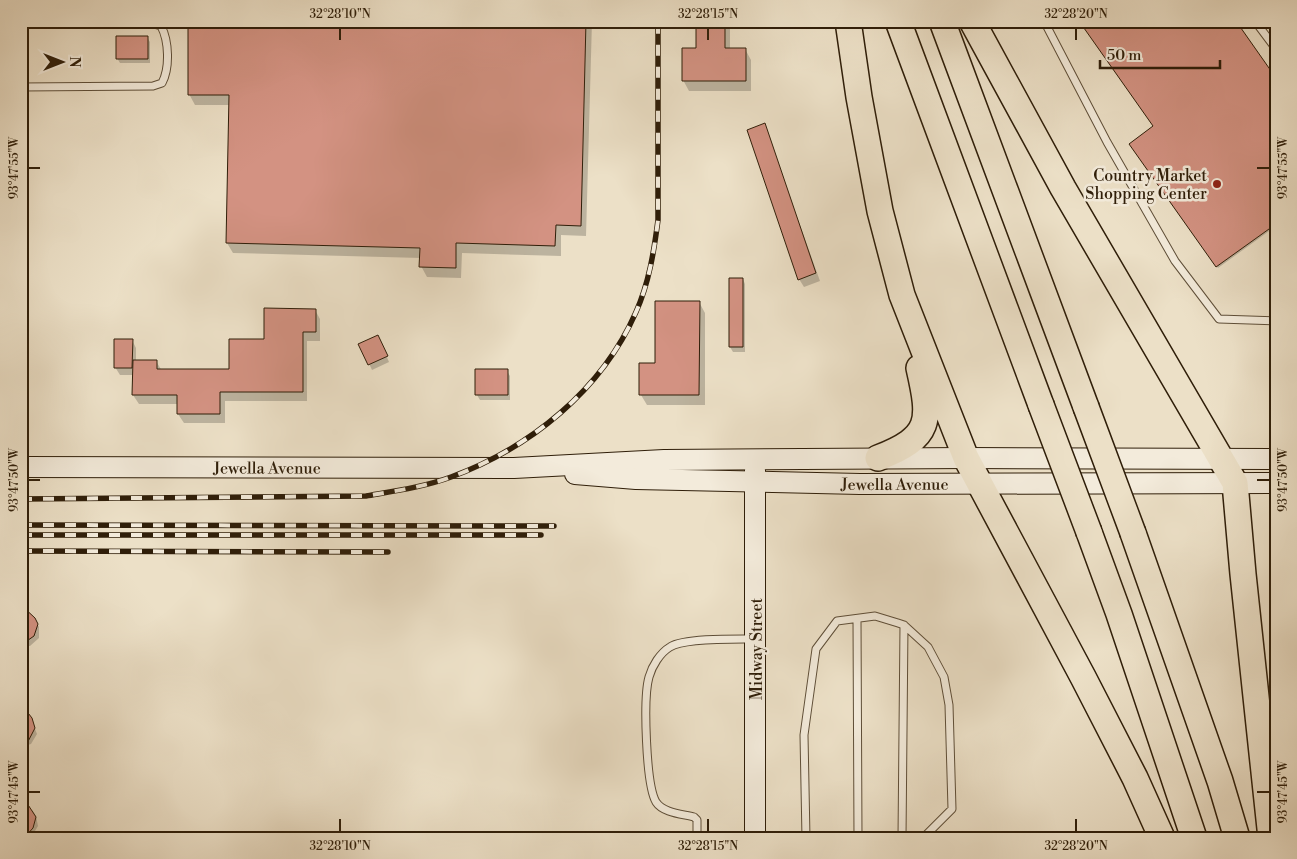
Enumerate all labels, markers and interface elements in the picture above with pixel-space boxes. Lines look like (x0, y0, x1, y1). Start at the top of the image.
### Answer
text: 32°28'10"N (309, 7, 371, 22)
text: 32°28'15"N (678, 7, 738, 22)
text: 32°28'20"N (1044, 7, 1108, 22)
north arrow (38, 38, 88, 88)
scale bar (1100, 38, 1220, 70)
text: 50 m (1107, 46, 1141, 65)
text: N (65, 56, 83, 68)
text: 93°47'55"W (7, 136, 22, 199)
text: 93°47'55"W (1276, 136, 1291, 199)
place label: Country Market Shopping Center (1085, 166, 1207, 204)
marker: Country Market Shopping Center (1211, 178, 1223, 190)
text: 93°47'50"W (7, 447, 22, 512)
text: 93°47'50"W (1276, 447, 1291, 512)
street label: Jewella Avenue (212, 458, 321, 479)
street label: Jewella Avenue (840, 475, 949, 495)
street label: Midway Street (747, 598, 767, 700)
text: 93°47'45"W (7, 759, 22, 824)
text: 93°47'45"W (1276, 759, 1291, 824)
text: 32°28'10"N (309, 839, 371, 854)
text: 32°28'15"N (678, 839, 738, 854)
text: 32°28'20"N (1044, 839, 1108, 854)

